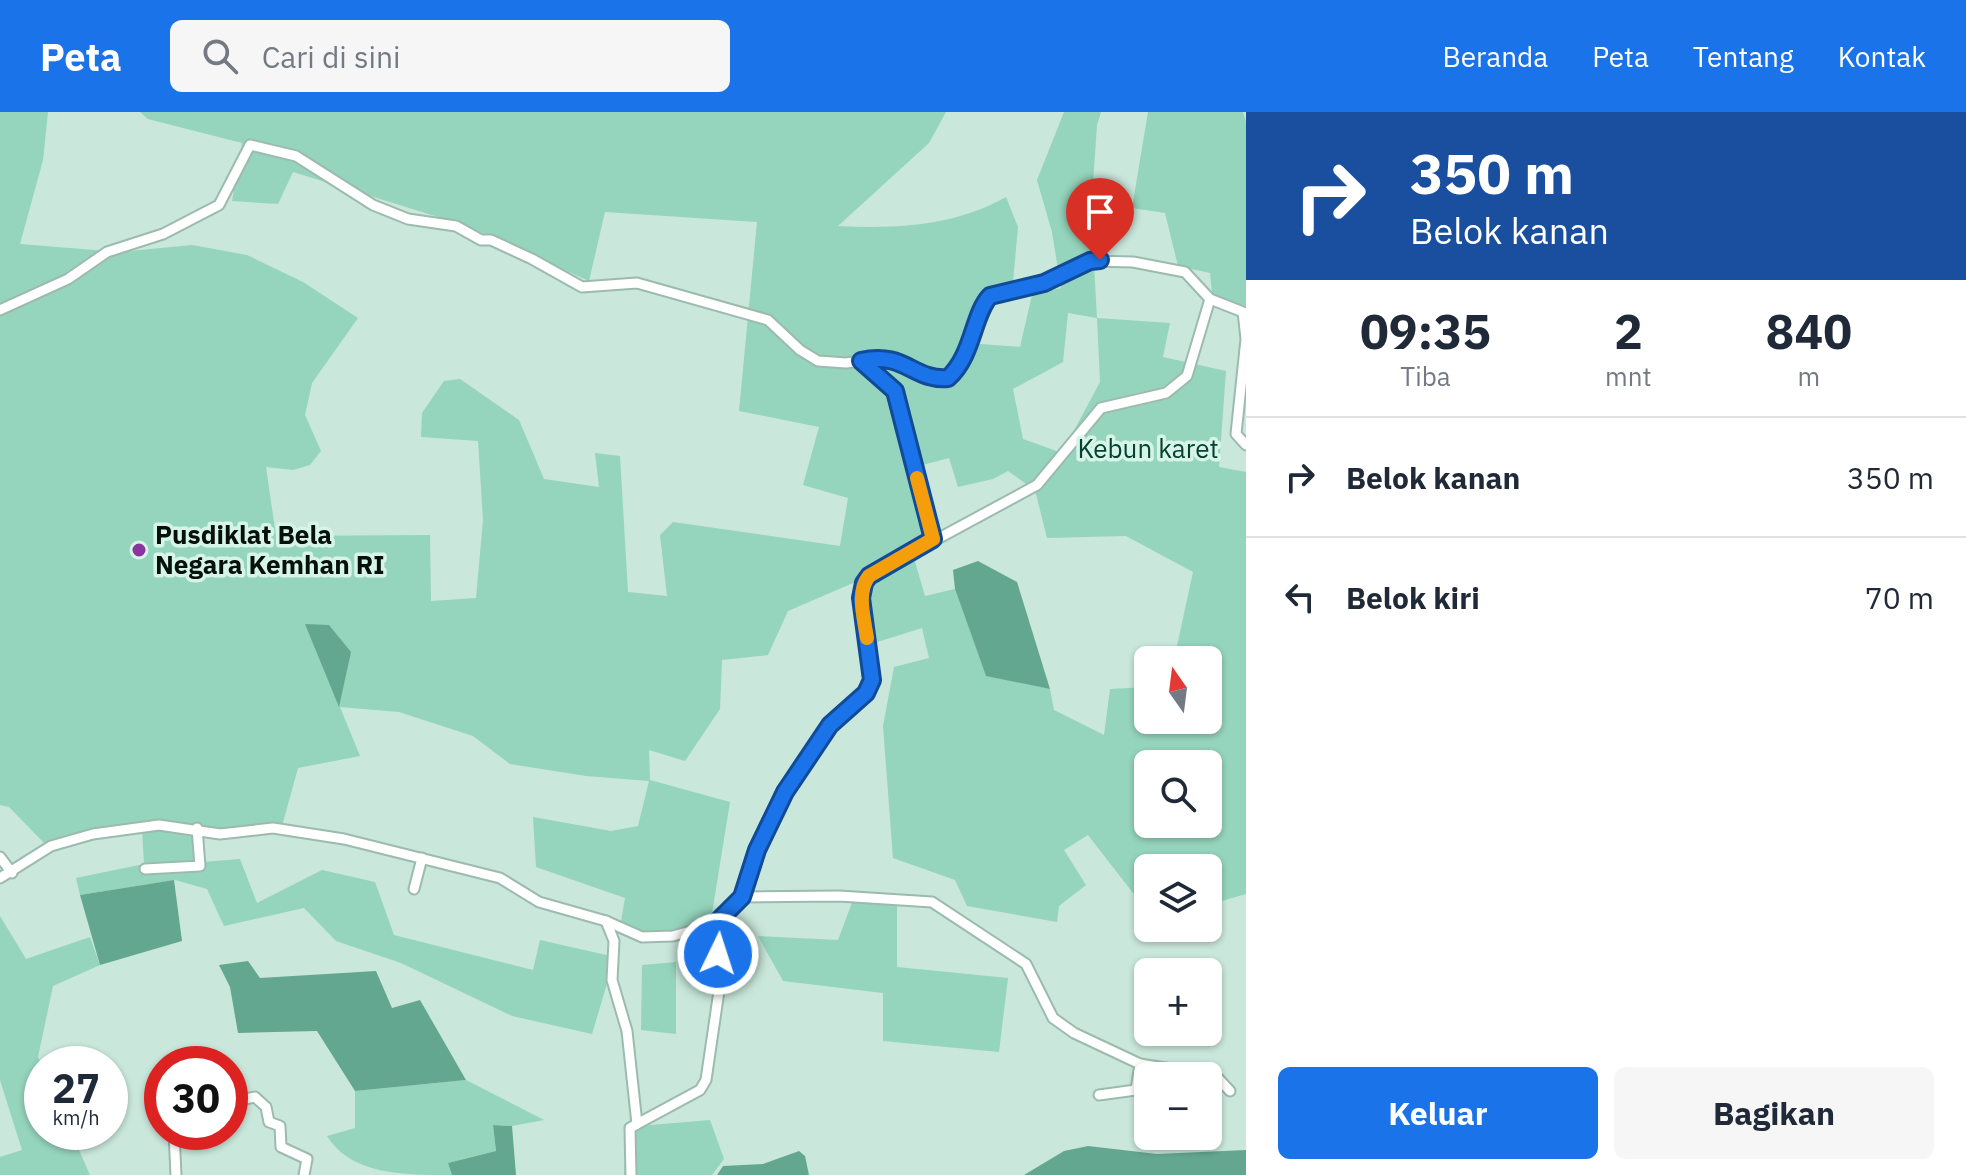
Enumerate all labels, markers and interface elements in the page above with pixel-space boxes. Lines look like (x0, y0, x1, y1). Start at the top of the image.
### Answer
search box (170, 20, 730, 92)
text: Peta (40, 32, 122, 81)
icon: search (198, 34, 242, 78)
text: Cari di sini (262, 37, 401, 76)
text: Beranda (1442, 38, 1548, 75)
text: Peta (1592, 38, 1649, 75)
text: Tentang (1693, 38, 1794, 75)
text: Kontak (1838, 38, 1926, 75)
text: 350 m (1410, 137, 1574, 209)
icon: right (1278, 144, 1382, 248)
pin (1066, 178, 1134, 260)
icon: arrive (1078, 190, 1122, 234)
text: Belok kanan (1410, 207, 1609, 254)
text: 09:35 (1360, 300, 1491, 362)
text: 2 (1614, 300, 1643, 362)
text: 840 (1766, 300, 1852, 362)
text: Tiba (1400, 359, 1451, 393)
text: mnt (1605, 359, 1652, 393)
text: m (1797, 359, 1820, 393)
park label: Kebun karet (1077, 431, 1219, 465)
icon: right (1278, 455, 1322, 499)
text: Belok kanan (1346, 458, 1520, 497)
text: 350 m (1847, 458, 1934, 497)
place label: Pusdiklat Bela Negara Kemhan RI (155, 517, 385, 581)
marker: Pusdiklat Bela Negara Kemhan RI (130, 541, 148, 559)
icon: left (1278, 575, 1322, 619)
text: Belok kiri (1346, 578, 1480, 617)
text: 70 m (1865, 578, 1934, 617)
north arrow (1134, 646, 1222, 734)
map controls (1134, 646, 1222, 1150)
button: search (1134, 750, 1222, 838)
button: layers (1134, 854, 1222, 942)
position arrow (676, 912, 760, 996)
button: + (1134, 958, 1222, 1046)
speed limit sign: 30 (144, 1046, 248, 1150)
text: 27 (52, 1062, 100, 1114)
button: − (1134, 1062, 1222, 1150)
button: Keluar (1278, 1067, 1598, 1159)
button: Bagikan (1614, 1067, 1934, 1159)
text: km/h (52, 1104, 100, 1131)

